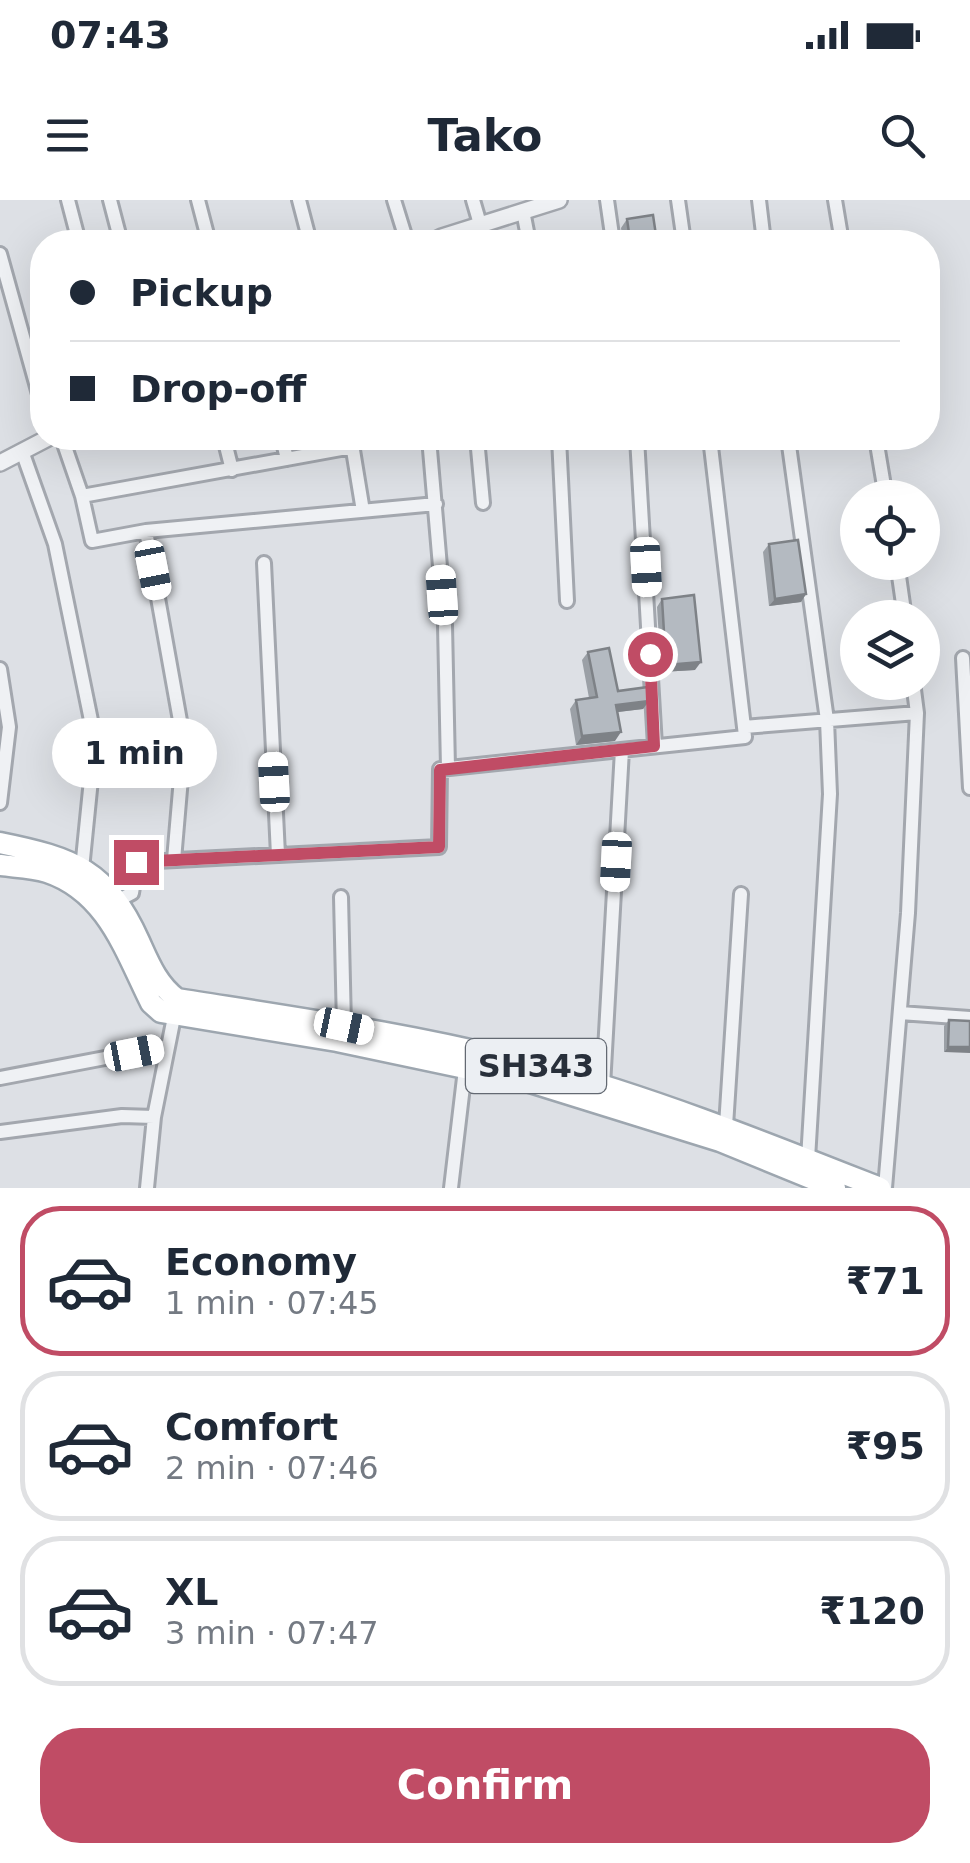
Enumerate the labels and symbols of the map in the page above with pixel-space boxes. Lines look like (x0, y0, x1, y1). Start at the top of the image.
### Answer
car (629, 536, 663, 598)
car (133, 538, 173, 602)
car (425, 564, 459, 626)
route start (628, 632, 673, 677)
callout: 1 min (54, 717, 218, 787)
car (257, 751, 291, 813)
car (599, 831, 633, 893)
route end (114, 840, 159, 885)
car (312, 1005, 376, 1047)
car (102, 1033, 166, 1073)
road number: SH343 (466, 1039, 606, 1093)

